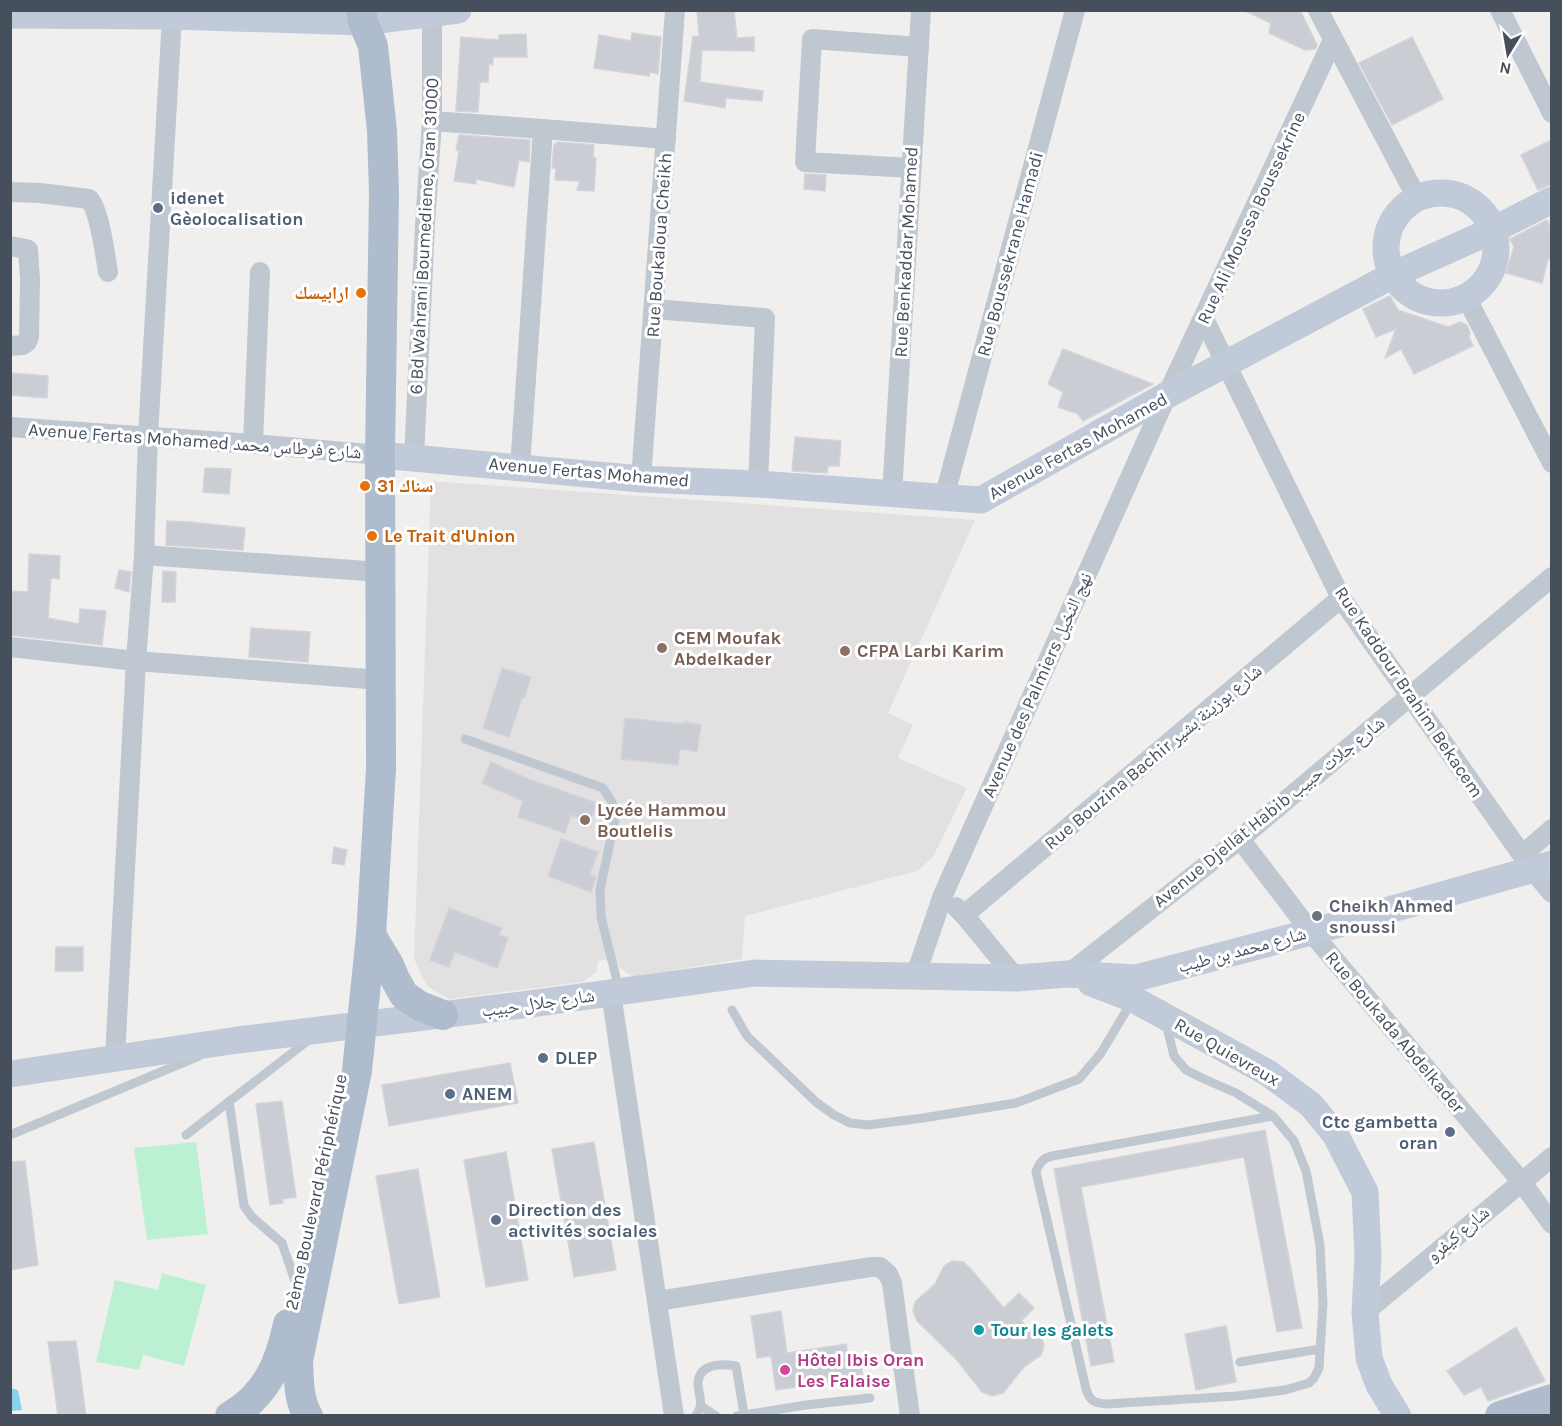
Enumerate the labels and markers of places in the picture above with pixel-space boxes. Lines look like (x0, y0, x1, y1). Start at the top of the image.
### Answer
place label: idenet Gèolocalisation (170, 187, 303, 230)
marker: idenet Gèolocalisation (151, 201, 165, 215)
place label: ارابيسك (295, 282, 349, 304)
marker: ارابيسك (354, 286, 368, 300)
place label: سناك 31 (377, 475, 433, 497)
marker: سناك 31 (358, 479, 372, 493)
place label: Le Trait d'Union (384, 525, 515, 547)
marker: Le Trait d'Union (365, 529, 379, 543)
place label: CEM Moufak Abdelkader (674, 627, 782, 670)
place label: CFPA Larbi Karim (857, 640, 1004, 662)
marker: CEM Moufak Abdelkader (655, 641, 669, 655)
marker: CFPA Larbi Karim (838, 644, 852, 658)
place label: Lycée Hammou Boutlelis (597, 799, 726, 842)
marker: Lycée Hammou Boutlelis (578, 813, 592, 827)
place label: Cheikh Ahmed snoussi (1329, 895, 1454, 938)
marker: Cheikh Ahmed snoussi (1310, 909, 1324, 923)
place label: DLEP (555, 1047, 597, 1069)
marker: DLEP (536, 1051, 550, 1065)
place label: ANEM (462, 1083, 512, 1105)
marker: ANEM (443, 1087, 457, 1101)
place label: Ctc gambetta oran (1322, 1111, 1438, 1154)
marker: Ctc gambetta oran (1443, 1125, 1457, 1139)
place label: Direction des activités sociales (508, 1199, 657, 1242)
marker: Direction des activités sociales (489, 1213, 503, 1227)
place label: Tour les galets (991, 1319, 1114, 1341)
marker: Tour les galets (972, 1323, 986, 1337)
place label: Hôtel Ibis Oran Les Falaise (797, 1349, 924, 1392)
marker: Hôtel Ibis Oran Les Falaise (778, 1363, 792, 1377)

